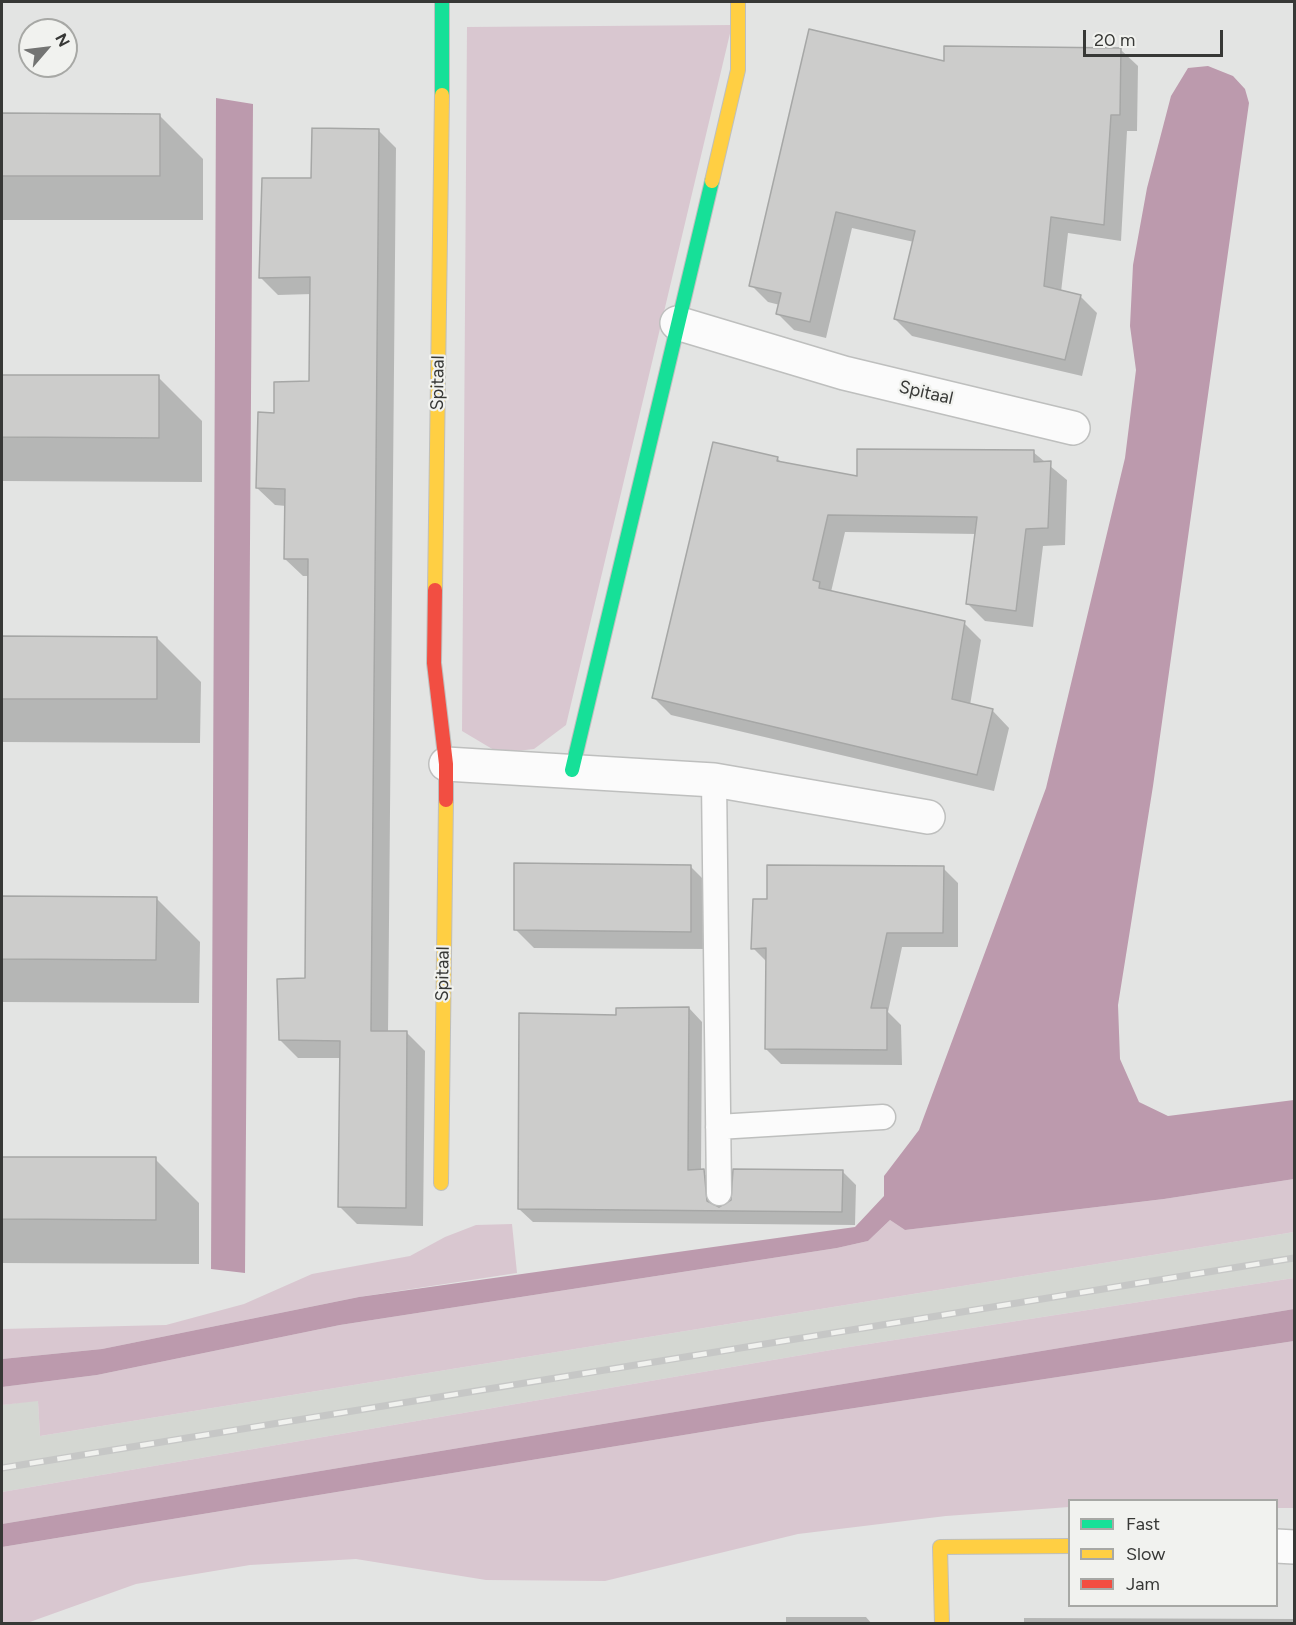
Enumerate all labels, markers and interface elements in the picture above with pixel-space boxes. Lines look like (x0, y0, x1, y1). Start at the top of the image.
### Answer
north arrow (18, 18, 78, 78)
scale bar (1086, 18, 1226, 56)
text: 20 m (1094, 29, 1135, 51)
text: N (51, 30, 74, 50)
street label: Spitaal (427, 355, 449, 411)
street label: Spitaal (897, 376, 955, 410)
street label: Spitaal (432, 946, 454, 1002)
legend (1068, 1499, 1278, 1607)
text: Fast (1126, 1513, 1160, 1535)
text: Slow (1126, 1543, 1165, 1565)
text: Jam (1126, 1573, 1160, 1595)

